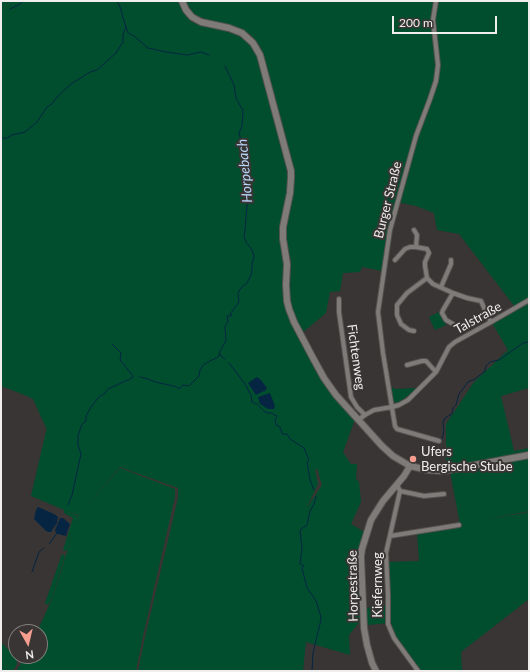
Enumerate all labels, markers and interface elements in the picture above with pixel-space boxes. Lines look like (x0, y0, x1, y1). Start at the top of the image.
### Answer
scale bar (394, 8, 499, 34)
text: 200 m (399, 15, 433, 30)
water label: Horpebach (234, 138, 256, 204)
street label: Burger Straße (371, 160, 405, 240)
street label: Talstraße (452, 299, 504, 337)
street label: Fichtenweg (344, 323, 368, 391)
place label: Ufers Bergische Stube (421, 444, 513, 475)
marker: Ufers Bergische Stube (408, 454, 418, 464)
street label: Horpestraße (345, 550, 361, 622)
street label: Kiefernweg (370, 552, 386, 618)
north arrow (8, 624, 48, 664)
text: N (25, 648, 35, 662)

